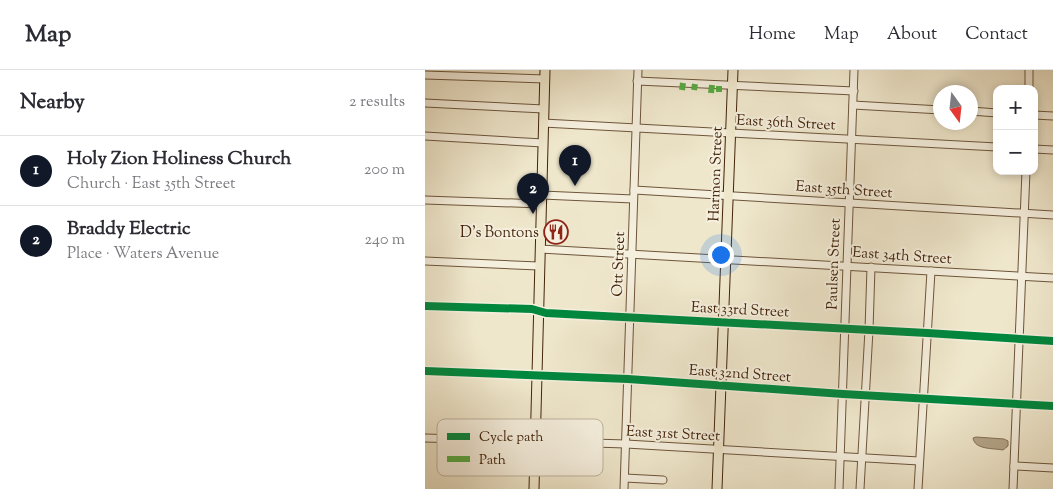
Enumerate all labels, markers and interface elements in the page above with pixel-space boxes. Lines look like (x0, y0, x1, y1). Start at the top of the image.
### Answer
text: Map (25, 18, 71, 52)
text: Home (749, 22, 796, 48)
text: Map (824, 22, 859, 48)
text: About (887, 22, 937, 48)
text: Contact (965, 22, 1028, 48)
north arrow (933, 85, 978, 130)
map controls (993, 85, 1038, 175)
button: + (993, 85, 1038, 130)
text: Nearby (20, 88, 85, 118)
text: 2 results (349, 91, 405, 114)
street label: East 36th Street (736, 110, 836, 137)
street label: Harmon Street (704, 126, 729, 222)
button: − (993, 130, 1038, 175)
pin: 1 (559, 145, 591, 186)
text: Holy Zion Holiness Church (67, 146, 292, 173)
text: 1 (33, 159, 39, 182)
text: 200 m (364, 159, 405, 182)
text: Church · East 35th Street (67, 173, 235, 196)
pin: 2 (517, 173, 549, 214)
street label: East 35th Street (795, 177, 893, 204)
text: Braddy Electric (67, 216, 191, 243)
street label: Paulsen Street (822, 218, 847, 310)
restaurant icon: D's Bontons (543, 219, 569, 245)
place label: D's Bontons (460, 223, 539, 244)
text: 2 (32, 229, 40, 252)
text: 240 m (364, 229, 405, 252)
street label: Ott Street (608, 231, 631, 297)
your location (708, 242, 734, 268)
text: Place · Waters Avenue (67, 243, 219, 266)
street label: East 34th Street (852, 243, 952, 270)
street label: East 33rd Street (690, 297, 790, 324)
street label: East 32nd Street (688, 360, 792, 389)
legend (437, 419, 603, 476)
street label: East 31st Street (625, 422, 721, 447)
text: Cycle path (479, 428, 543, 448)
text: Path (479, 451, 506, 471)

